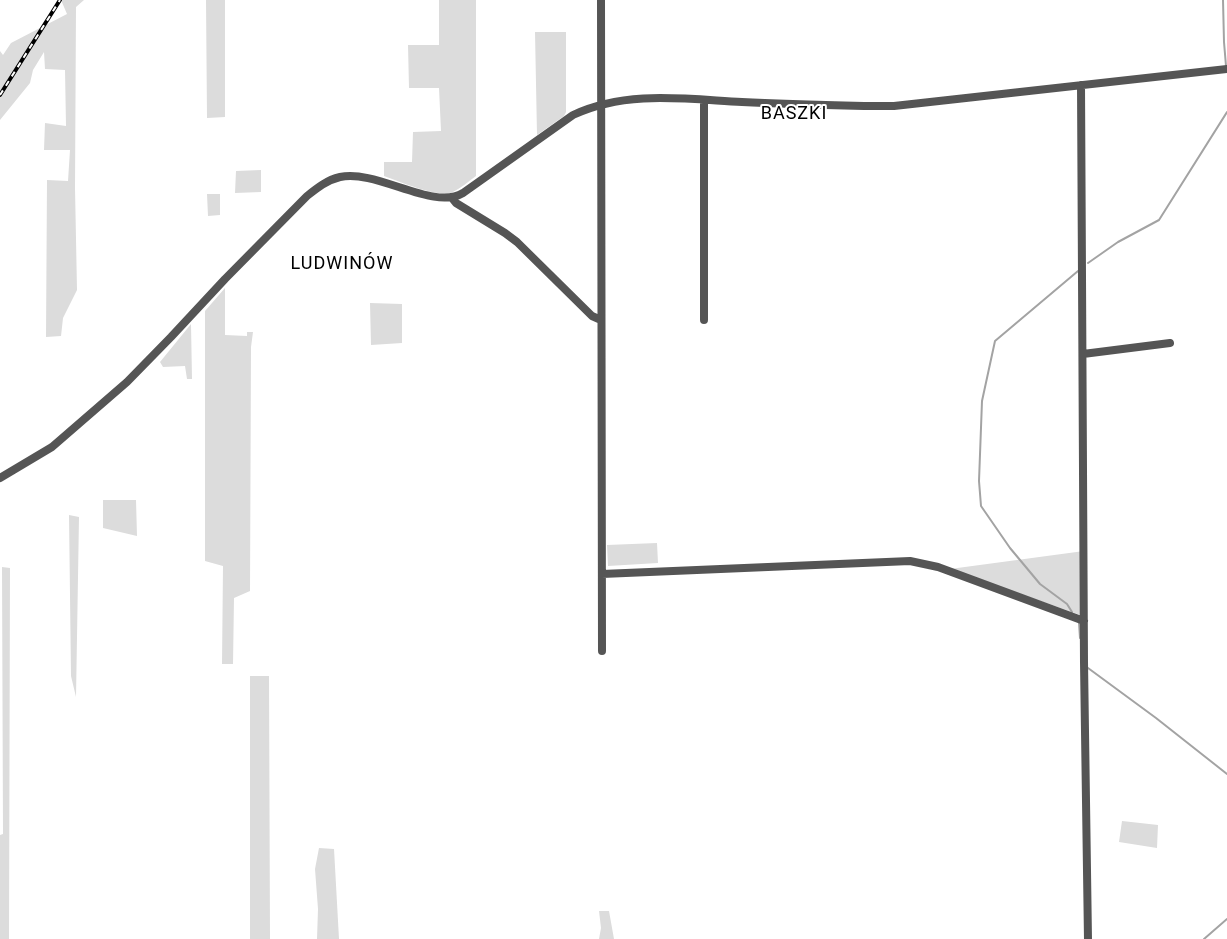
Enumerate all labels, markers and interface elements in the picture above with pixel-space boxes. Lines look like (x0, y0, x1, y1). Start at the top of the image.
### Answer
district label: BASZKI (760, 103, 828, 125)
district label: LUDWINÓW (290, 253, 394, 275)

